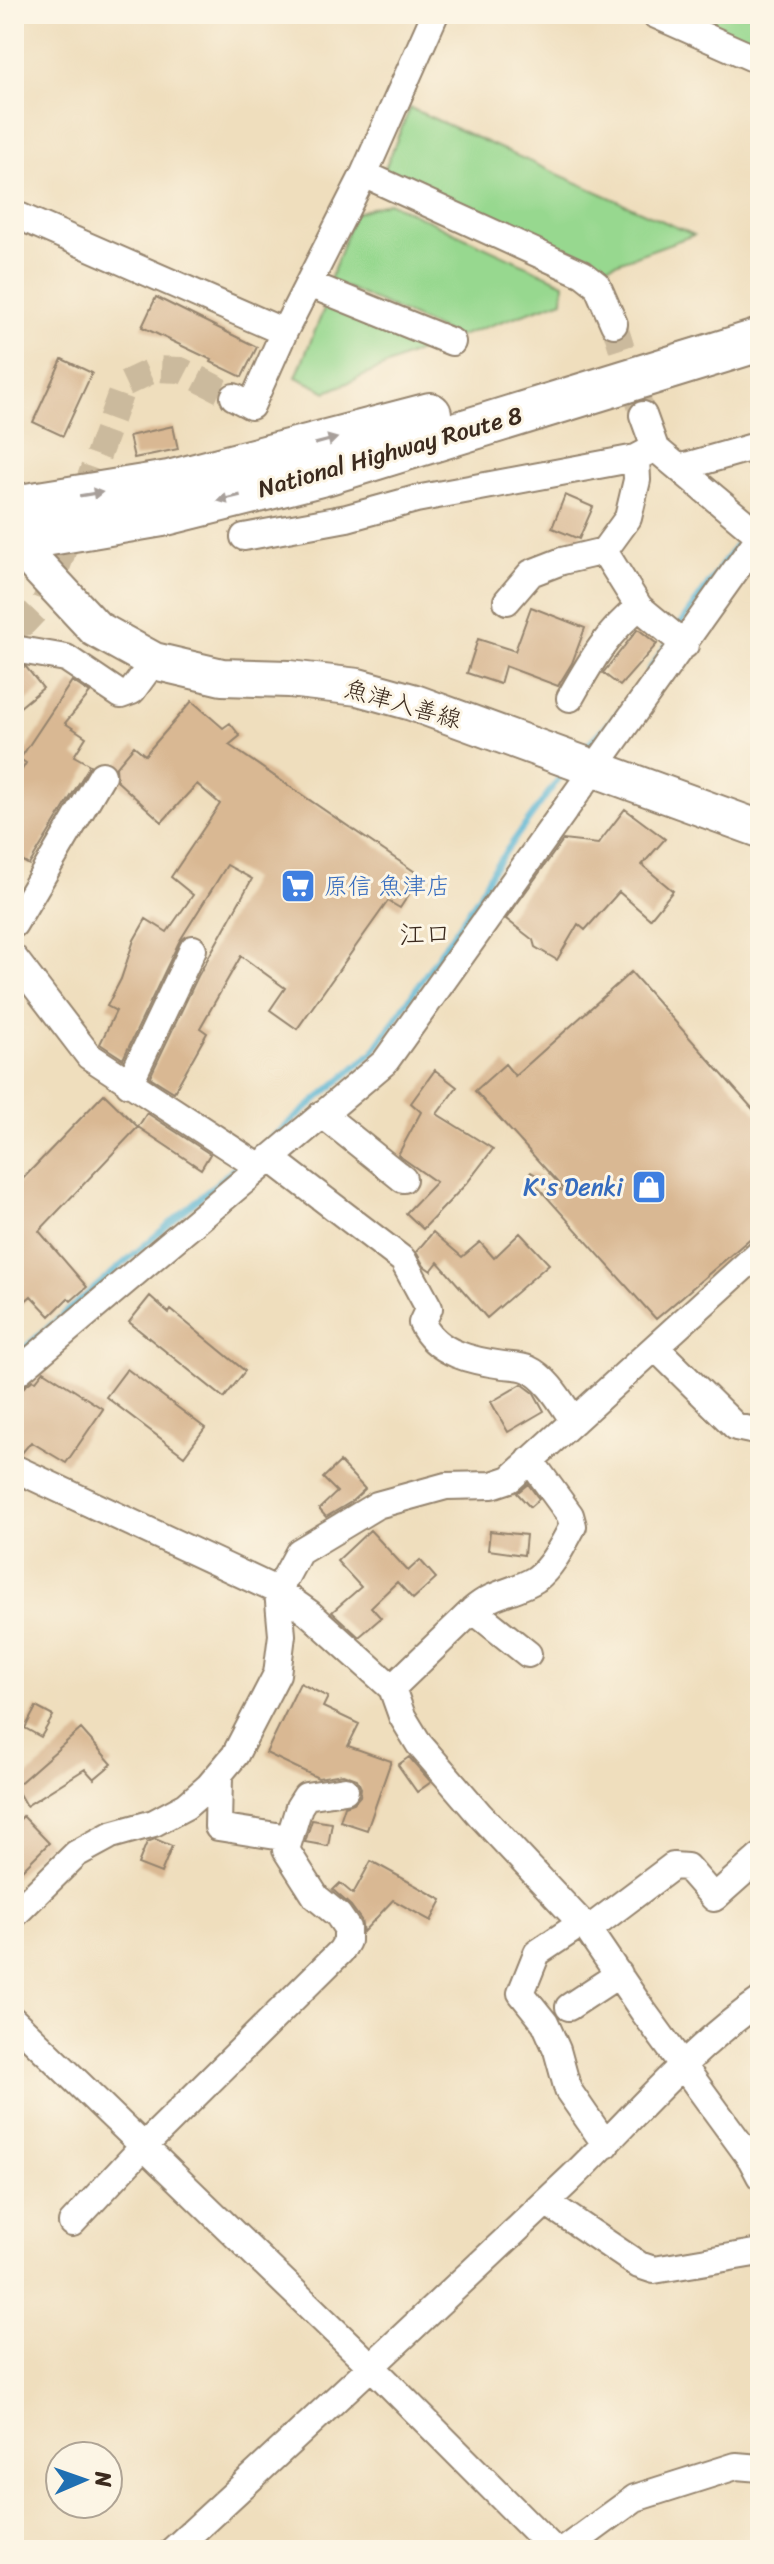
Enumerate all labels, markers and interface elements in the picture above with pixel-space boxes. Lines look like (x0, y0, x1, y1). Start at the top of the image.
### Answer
street label: National Highway Route 8 (253, 394, 527, 510)
one-way arrow (314, 434, 339, 446)
one-way arrow (79, 488, 104, 500)
one-way arrow (217, 493, 242, 505)
street label: 魚津入善線 (340, 667, 466, 741)
place label: 原信 魚津店 (324, 865, 450, 907)
supermarket icon: 原信 魚津店 (279, 867, 317, 905)
district label: 江口 (399, 911, 451, 957)
place label: K's Denki (523, 1166, 624, 1208)
shop icon: K's Denki (630, 1168, 668, 1206)
north arrow (44, 2440, 124, 2520)
text: N (84, 2470, 123, 2488)

